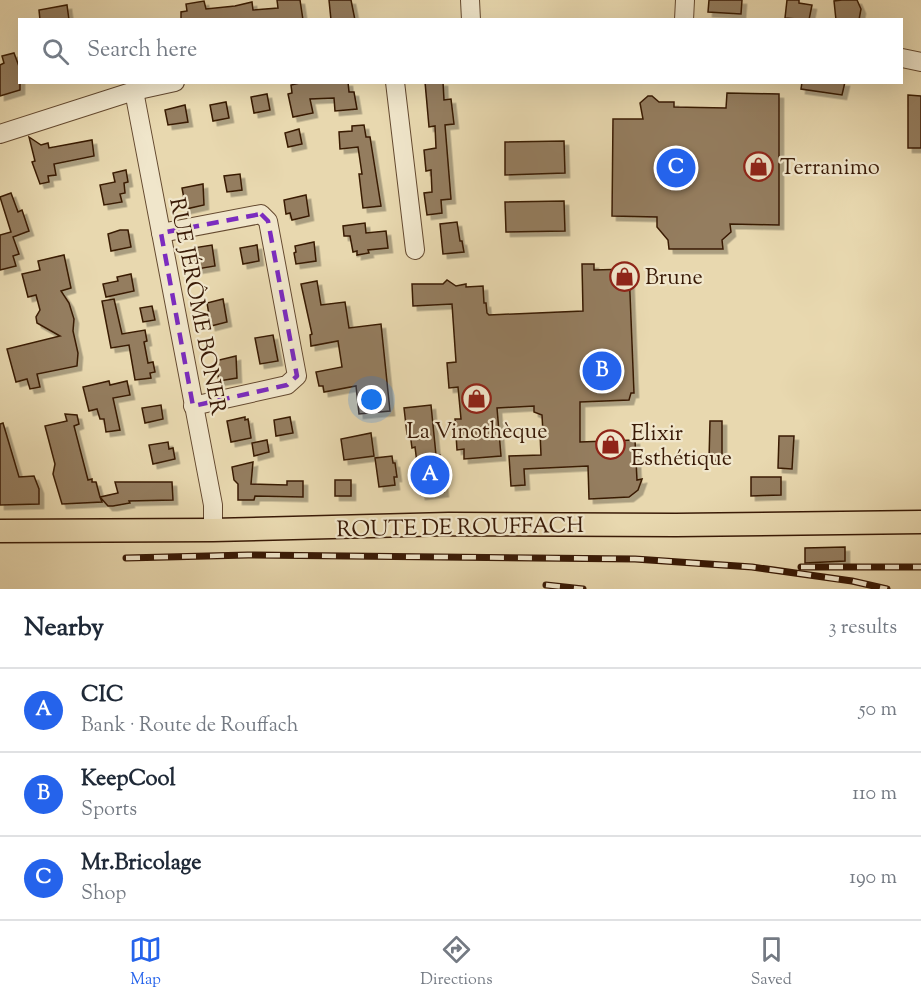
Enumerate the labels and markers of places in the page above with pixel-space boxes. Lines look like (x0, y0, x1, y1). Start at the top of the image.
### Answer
pin: C (656, 146, 696, 190)
shop icon: Terranimo (743, 150, 775, 182)
place label: Terranimo (780, 153, 880, 185)
shop icon: Brune (608, 260, 640, 292)
place label: Brune (645, 263, 703, 295)
pin: B (582, 348, 622, 394)
shop icon: La Vinothèque (461, 382, 493, 414)
place label: La Vinothèque (407, 417, 547, 449)
place label: Elixir Esthétique (631, 419, 732, 476)
shop icon: Elixir Esthétique (594, 429, 626, 461)
pin: A (410, 452, 450, 498)

